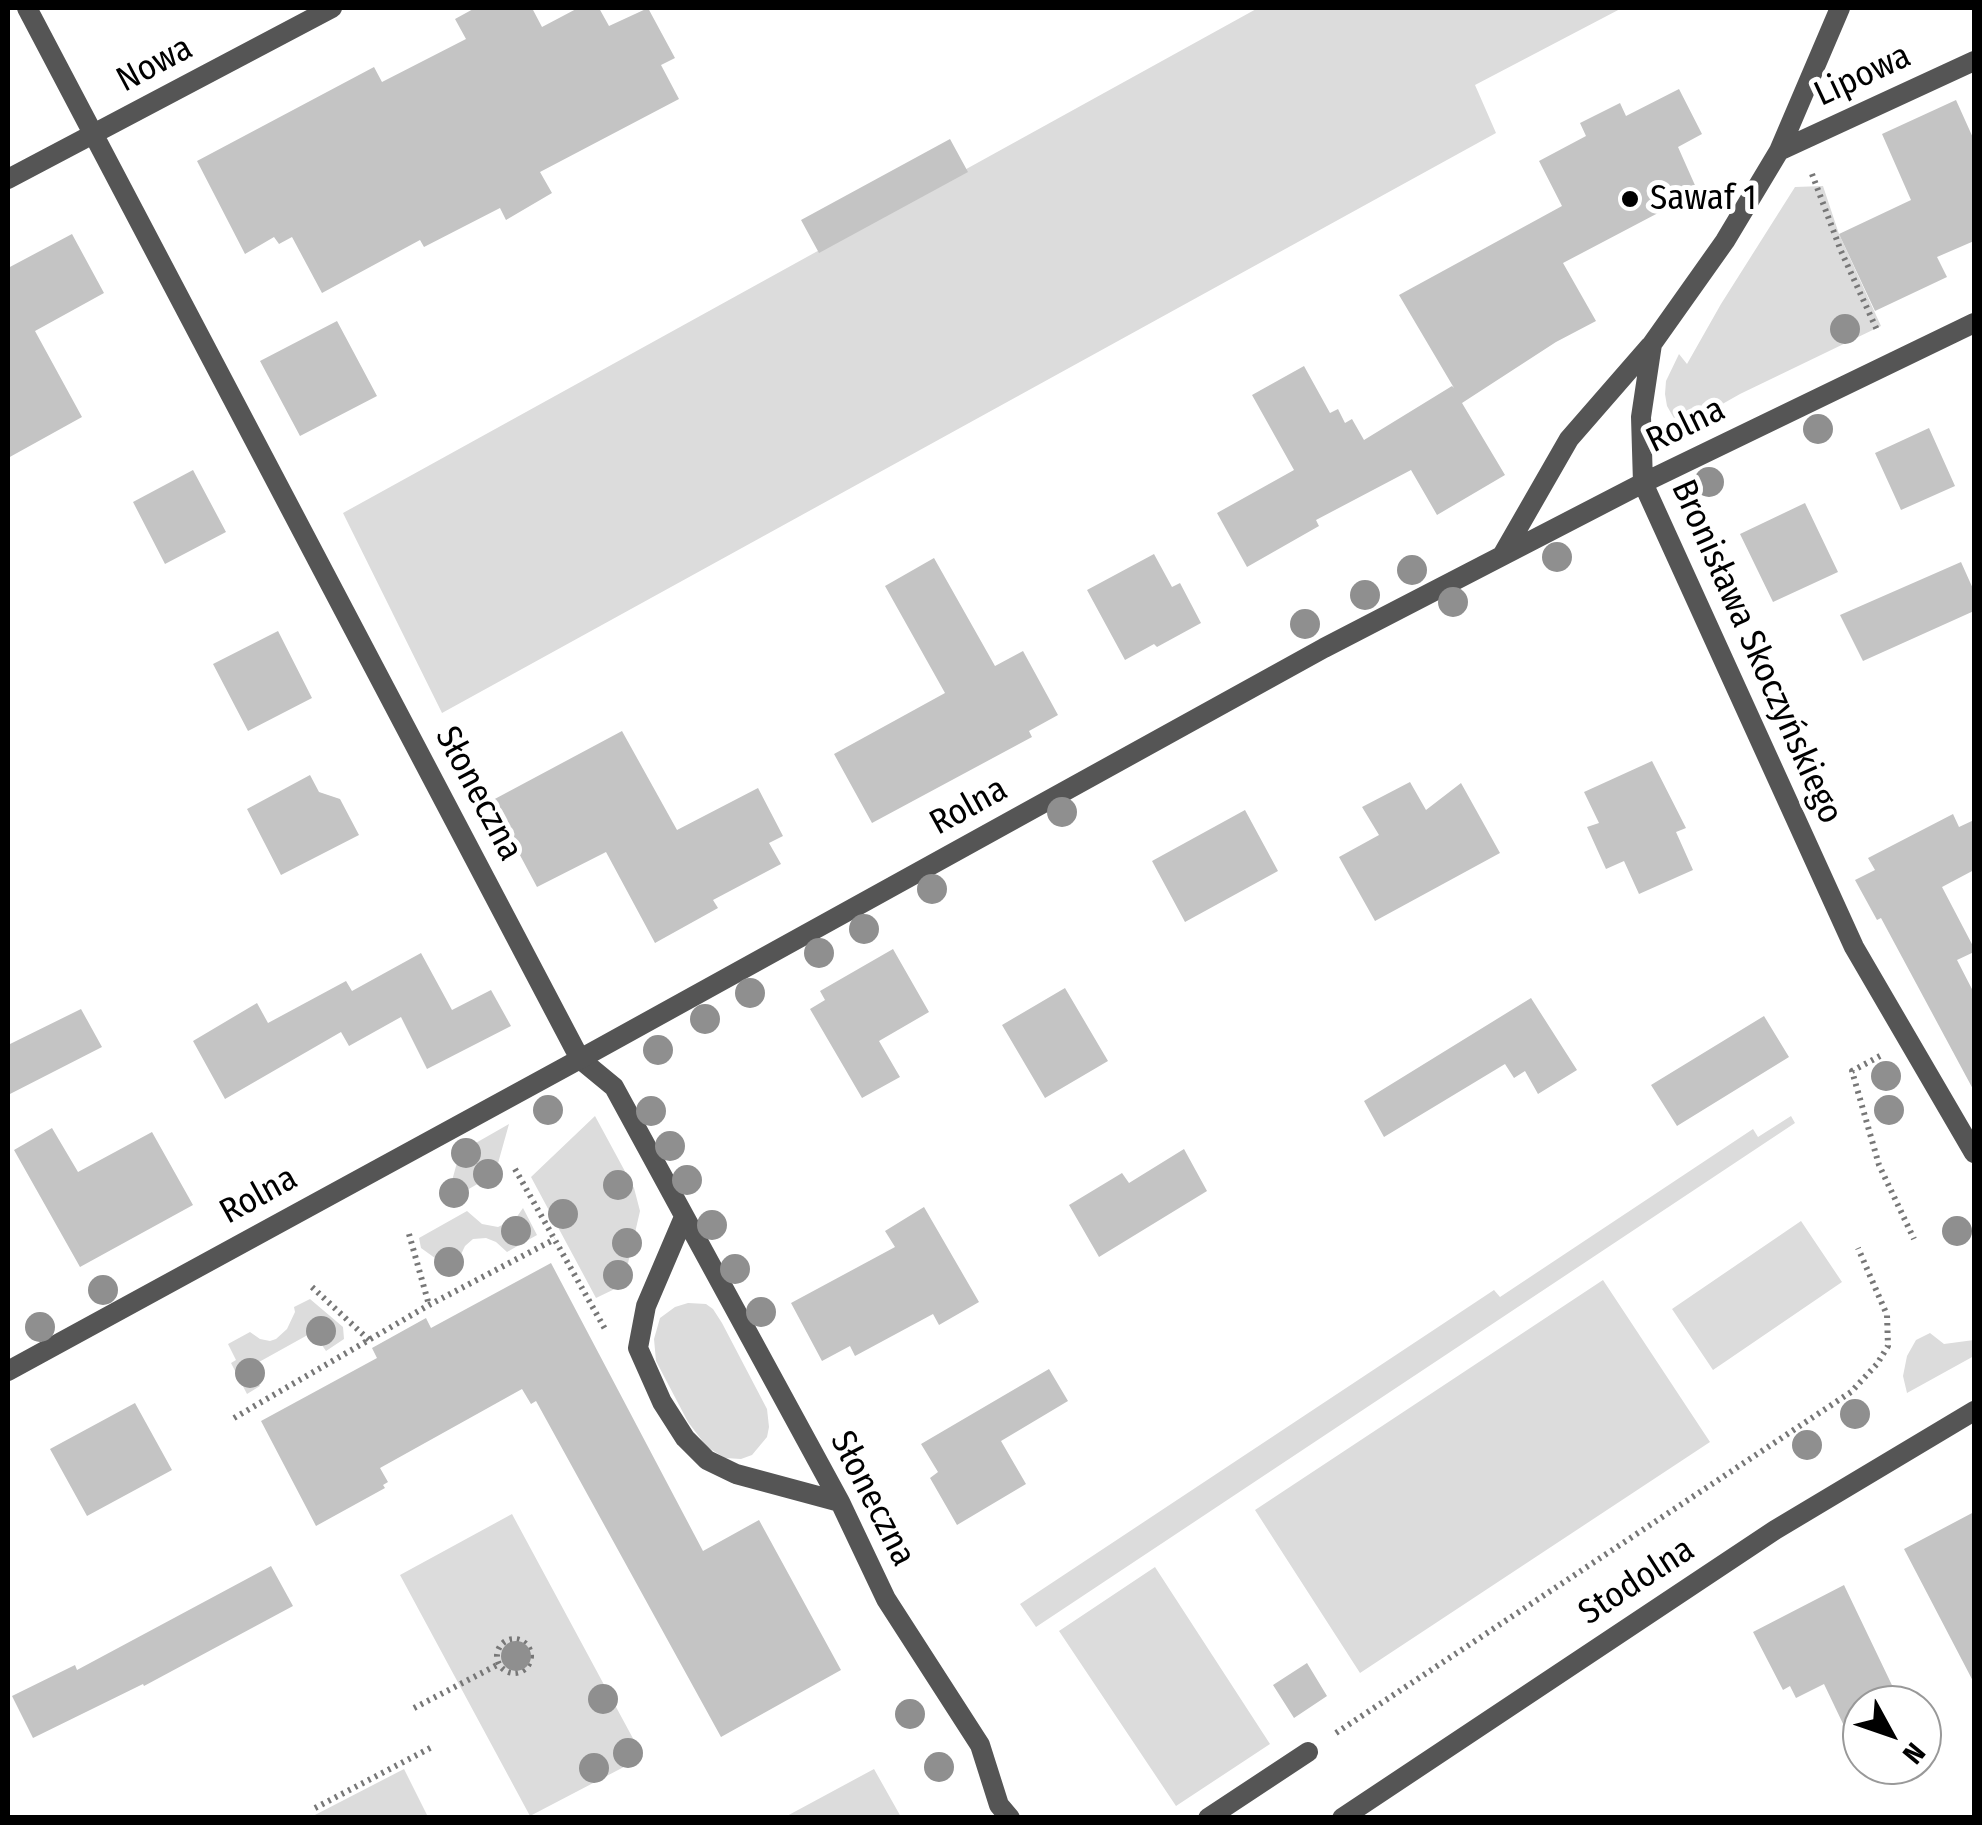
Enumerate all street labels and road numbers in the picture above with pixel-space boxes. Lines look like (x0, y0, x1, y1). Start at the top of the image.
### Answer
street label: Nowa (110, 28, 200, 102)
street label: Lipowa (1808, 36, 1918, 116)
street label: Rolna (1640, 389, 1732, 463)
street label: Bronisława Skoczyńskiego (1661, 474, 1851, 830)
street label: Słoneczna (425, 720, 531, 868)
street label: Rolna (923, 769, 1015, 845)
street label: Rolna (213, 1158, 305, 1234)
street label: Słoneczna (820, 1425, 924, 1573)
street label: Stodolna (1572, 1529, 1702, 1635)

